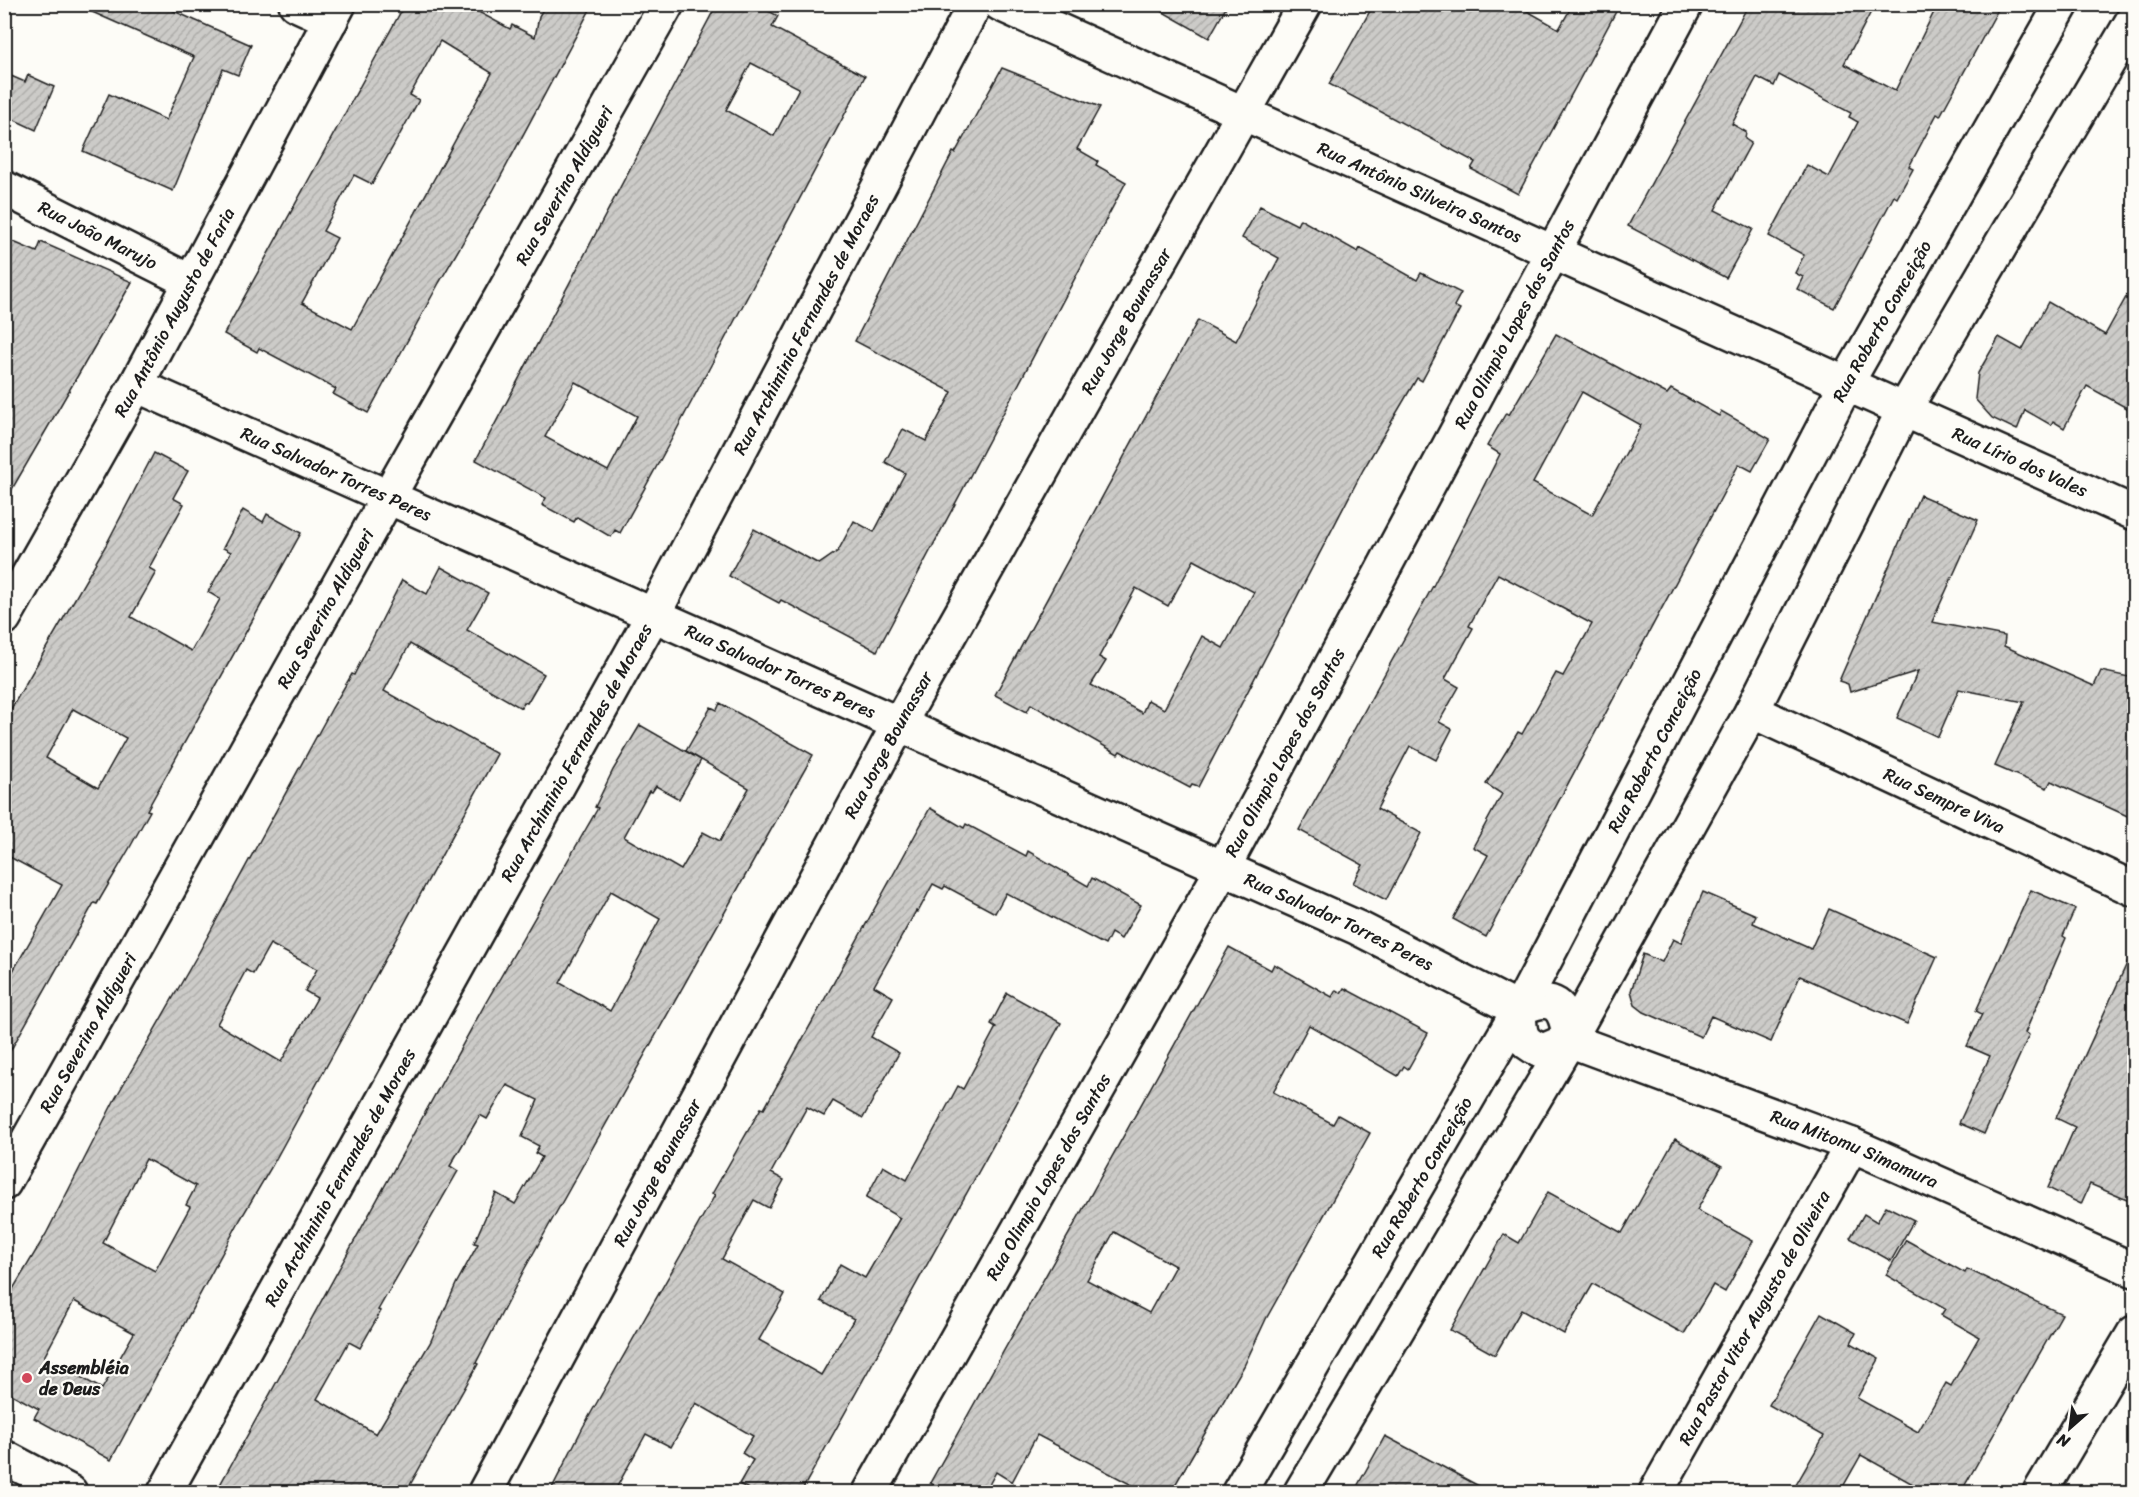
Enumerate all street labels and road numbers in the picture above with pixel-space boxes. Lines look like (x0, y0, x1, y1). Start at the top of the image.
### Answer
street label: Rua Severino Aldigueri (506, 99, 623, 271)
street label: Rua Antônio Silveira Santos (1312, 132, 1528, 252)
street label: Rua Archiminio Fernandes de Moraes (724, 188, 889, 461)
street label: Rua João Marujo (32, 192, 163, 279)
street label: Rua Antônio Augusto de Faria (105, 202, 244, 423)
street label: Rua Olimpio Lopes dos Santos (1445, 213, 1584, 435)
street label: Rua Roberto Conceição (1823, 234, 1941, 408)
street label: Rua Jorge Bounassar (1072, 240, 1181, 401)
street label: Rua Salvador Torres Peres (236, 417, 437, 531)
street label: Rua Lírio dos Vales (1947, 417, 2094, 507)
street label: Rua Severino Aldigueri (268, 522, 384, 695)
street label: Rua Salvador Torres Peres (680, 615, 881, 728)
street label: Rua Archiminio Fernandes de Moraes (492, 617, 662, 888)
street label: Rua Olimpio Lopes dos Santos (1216, 641, 1355, 863)
street label: Rua Roberto Conceição (1598, 663, 1711, 839)
street label: Rua Jorge Bounassar (835, 664, 943, 825)
street label: Rua Sempre Viva (1878, 758, 2010, 843)
street label: Rua Salvador Torres Peres (1239, 863, 1440, 980)
street label: Rua Severino Aldigueri (30, 946, 146, 1119)
street label: Rua Archiminio Fernandes de Moraes (255, 1042, 425, 1313)
street label: Rua Olimpio Lopes dos Santos (977, 1067, 1120, 1286)
street label: Rua Jorge Bounassar (604, 1091, 711, 1252)
street label: Rua Roberto Conceição (1362, 1091, 1481, 1264)
street label: Rua Mitomu Simamura (1766, 1100, 1943, 1197)
street label: Rua Pastor Vitor Augusto de Oliveira (1669, 1184, 1840, 1451)

